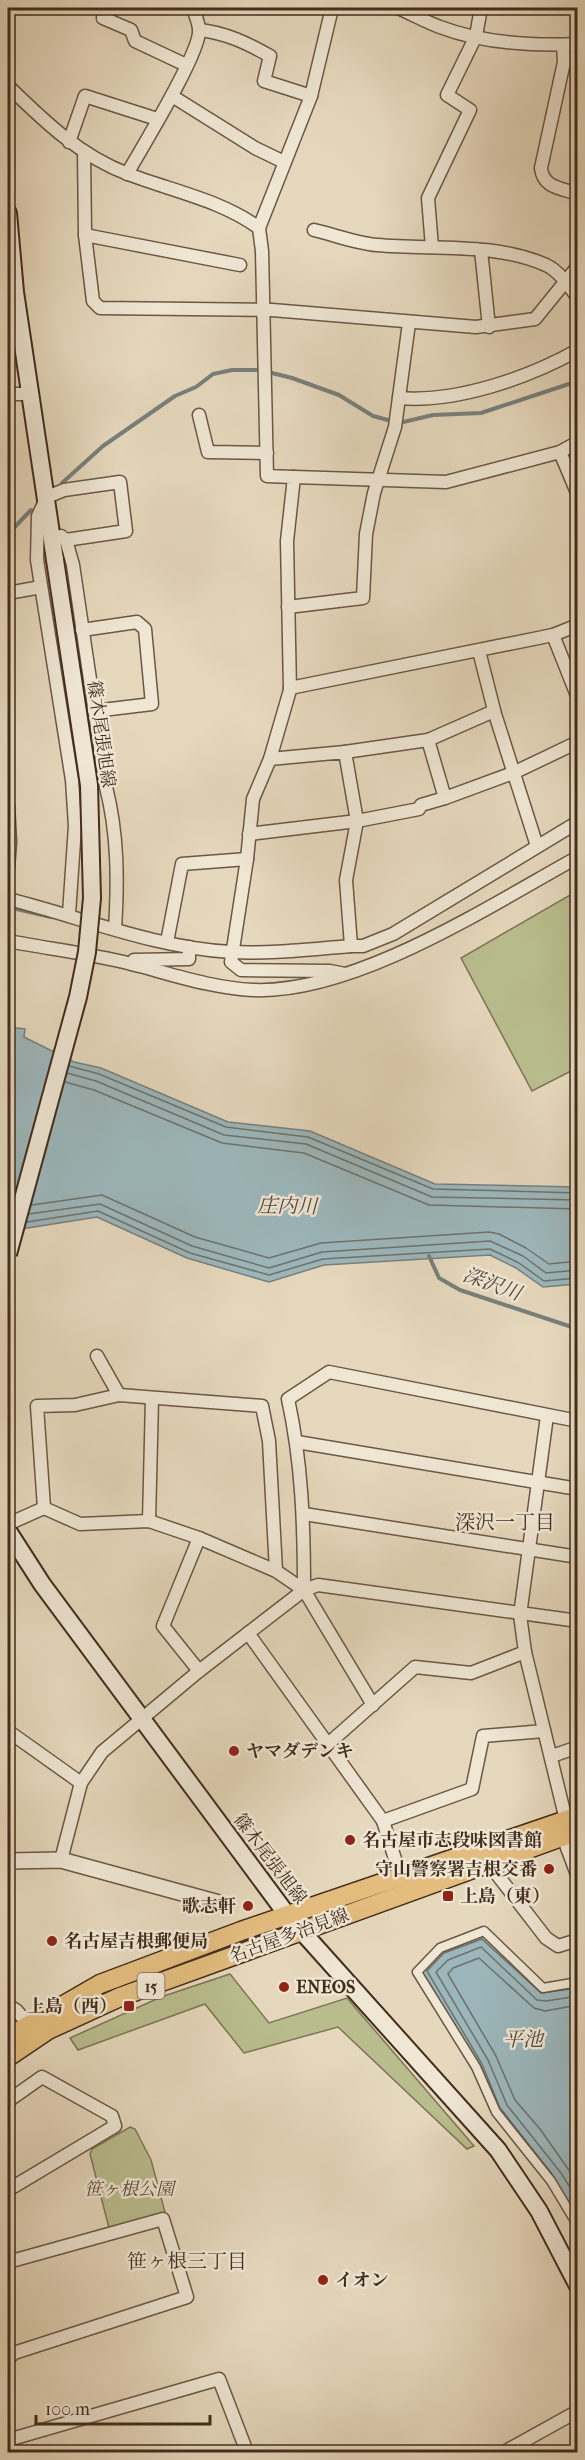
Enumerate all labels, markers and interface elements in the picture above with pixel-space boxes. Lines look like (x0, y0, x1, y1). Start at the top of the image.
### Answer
street label: 篠木尾張旭線 (83, 679, 119, 789)
water label: 庄内川 (257, 1194, 319, 1218)
water label: 深沢川 (460, 1263, 526, 1306)
district label: 深沢一丁目 (455, 1511, 555, 1534)
place label: ヤマダデンキ (246, 1741, 354, 1762)
marker: ヤマダデンキ (227, 1744, 241, 1758)
street label: 篠木尾張旭線 (229, 1810, 311, 1908)
place label: 名古屋市志段味図書館 (362, 1830, 542, 1851)
marker: 名古屋市志段味図書館 (343, 1833, 357, 1847)
place label: 守山警察署吉根交番 (375, 1859, 537, 1880)
marker: 守山警察署吉根交番 (542, 1862, 556, 1876)
place label: 上島（東） (460, 1886, 550, 1907)
marker: 上島（東） (441, 1889, 455, 1903)
place label: 歌志軒 (182, 1896, 236, 1917)
marker: 歌志軒 (241, 1899, 255, 1913)
street label: 名古屋多治見線 (226, 1905, 352, 1967)
place label: 名古屋吉根郵便局 (64, 1931, 208, 1952)
marker: 名古屋吉根郵便局 (45, 1934, 59, 1948)
road number: 15 (138, 1973, 164, 1999)
place label: ENEOS (296, 1977, 355, 1998)
marker: ENEOS (277, 1980, 291, 1994)
place label: 上島（西） (27, 1996, 117, 2017)
marker: 上島（西） (122, 1999, 136, 2013)
water label: 平池 (503, 2028, 545, 2051)
park label: 笹ヶ根公園 (84, 2179, 177, 2200)
district label: 笹ヶ根三丁目 (127, 2250, 247, 2273)
place label: イオン (335, 2270, 388, 2291)
marker: イオン (316, 2273, 330, 2287)
scale bar (36, 2388, 210, 2426)
text: 100 m (45, 2399, 90, 2420)

